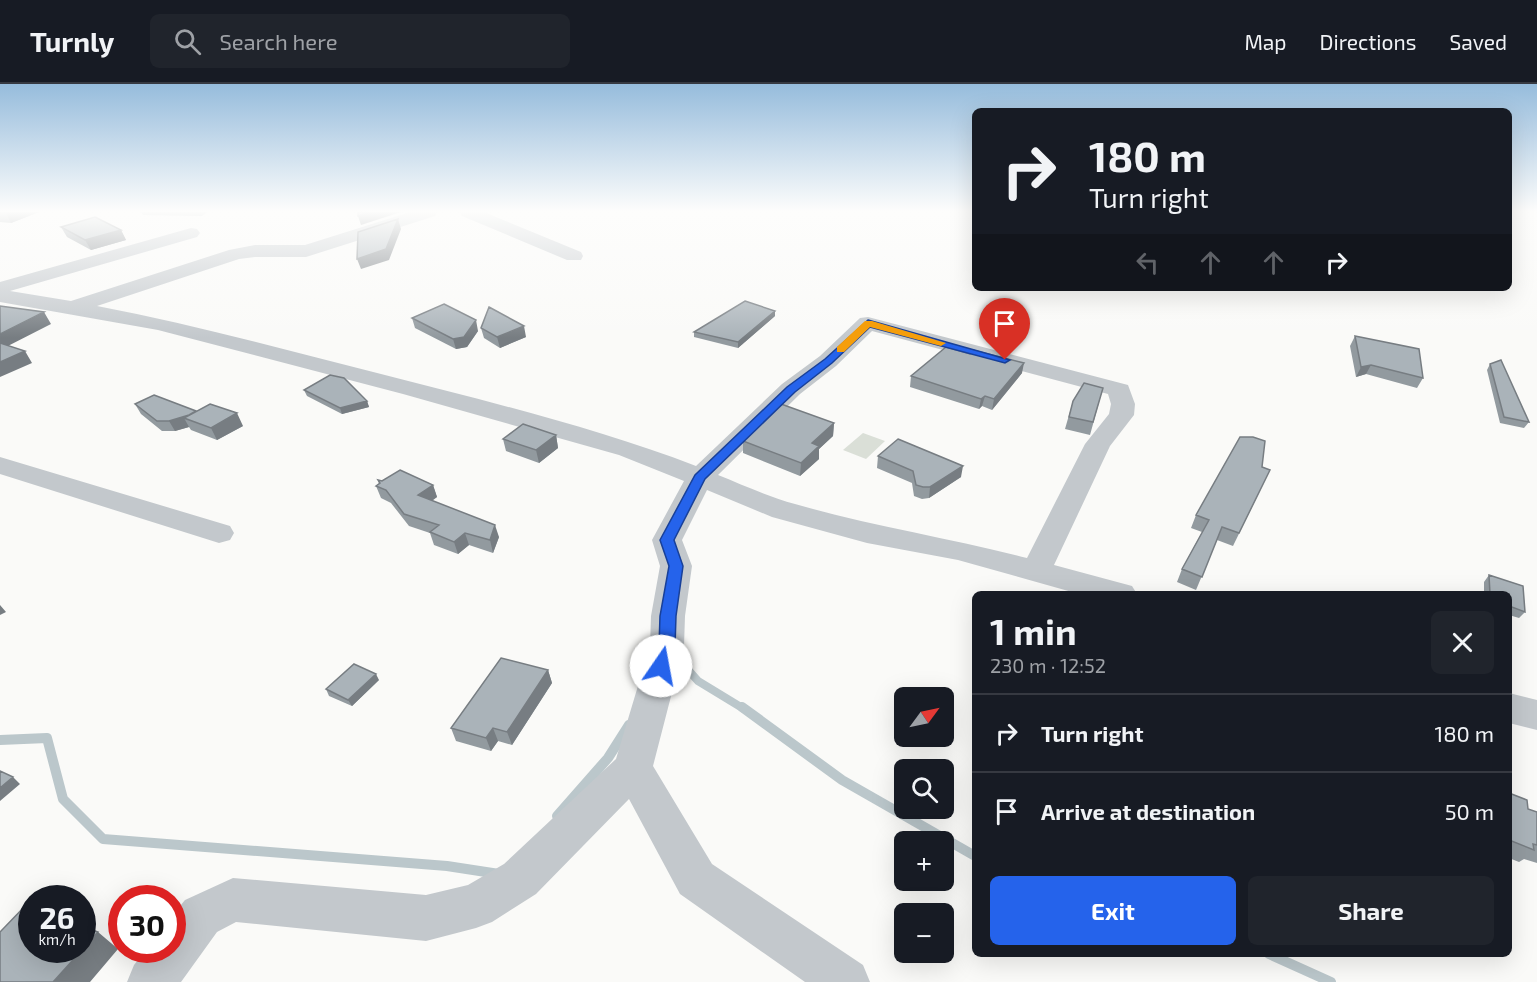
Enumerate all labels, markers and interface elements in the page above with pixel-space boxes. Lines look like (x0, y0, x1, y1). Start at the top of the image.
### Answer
search box (150, 14, 570, 68)
text: Turnly (30, 24, 114, 58)
icon: search (171, 25, 204, 58)
text: Search here (219, 28, 338, 54)
text: Map (1244, 29, 1287, 54)
text: Directions (1320, 29, 1416, 54)
text: Saved (1449, 29, 1507, 54)
text: 180 m (1089, 130, 1206, 180)
icon: right (990, 132, 1068, 210)
text: Turn right (1089, 181, 1209, 213)
icon: left (1131, 246, 1164, 279)
icon: ahead (1194, 246, 1227, 279)
icon: ahead (1257, 246, 1290, 279)
icon: right (1320, 246, 1353, 279)
pin (979, 298, 1030, 360)
icon: arrive (988, 307, 1021, 340)
text: 1 min (990, 609, 1077, 652)
button: close (1431, 611, 1494, 674)
position arrow (629, 634, 693, 698)
text: 230 m · 12:52 (990, 653, 1106, 677)
north arrow (894, 687, 954, 747)
map controls (894, 687, 954, 963)
icon: right (990, 717, 1023, 750)
text: Turn right (1041, 720, 1143, 746)
text: 180 m (1434, 720, 1494, 746)
button: search (894, 759, 954, 819)
icon: arrive (990, 795, 1023, 828)
text: Arrive at destination (1041, 798, 1255, 824)
text: 50 m (1445, 798, 1494, 824)
button: + (894, 831, 954, 891)
button: Exit (990, 876, 1236, 945)
button: Share (1248, 876, 1494, 945)
speed limit sign: 30 (108, 885, 186, 963)
text: 26 (39, 899, 75, 935)
button: − (894, 903, 954, 963)
text: km/h (38, 930, 76, 948)

